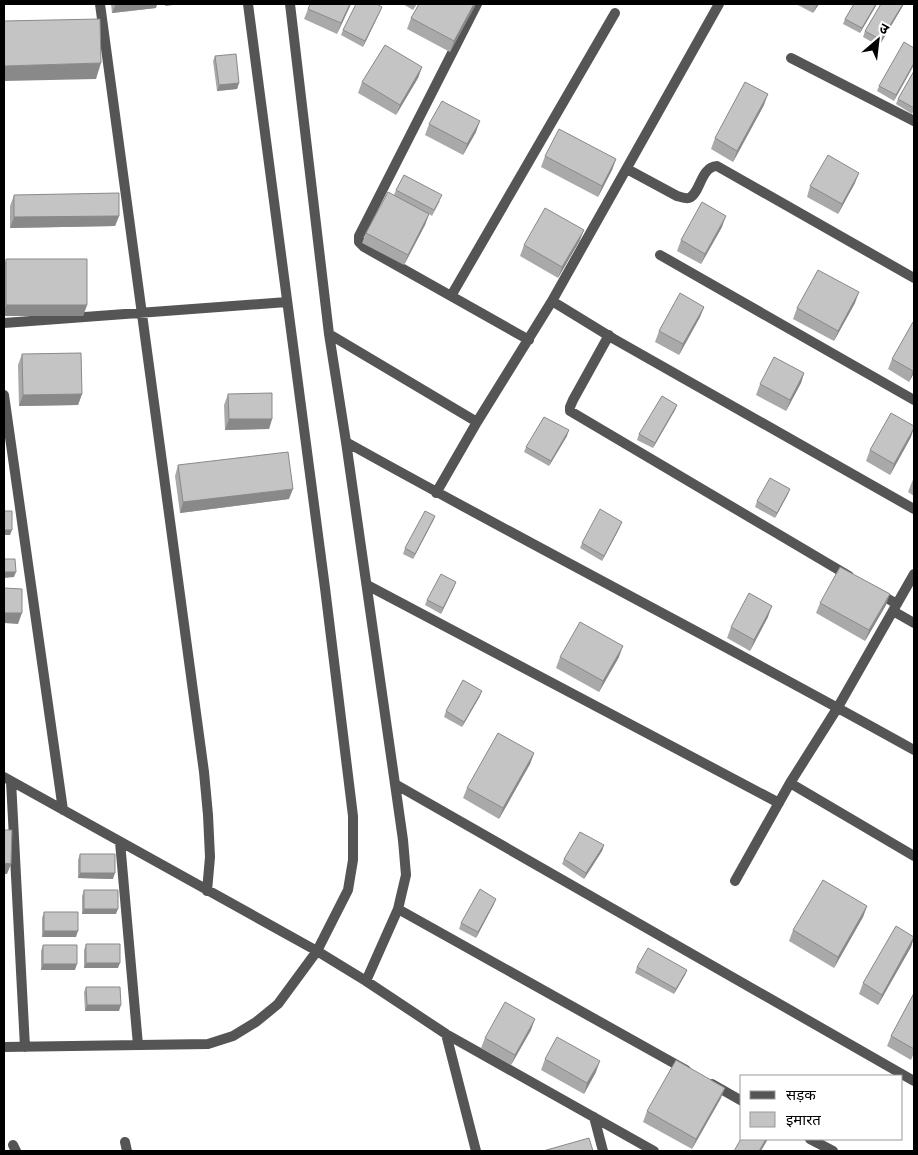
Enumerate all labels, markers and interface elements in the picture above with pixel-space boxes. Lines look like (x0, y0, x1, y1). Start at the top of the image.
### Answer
north arrow (853, 15, 903, 65)
text: उ (876, 20, 892, 39)
legend (740, 1075, 903, 1140)
text: सड़क (786, 1086, 816, 1104)
text: इमारत (786, 1111, 821, 1129)

